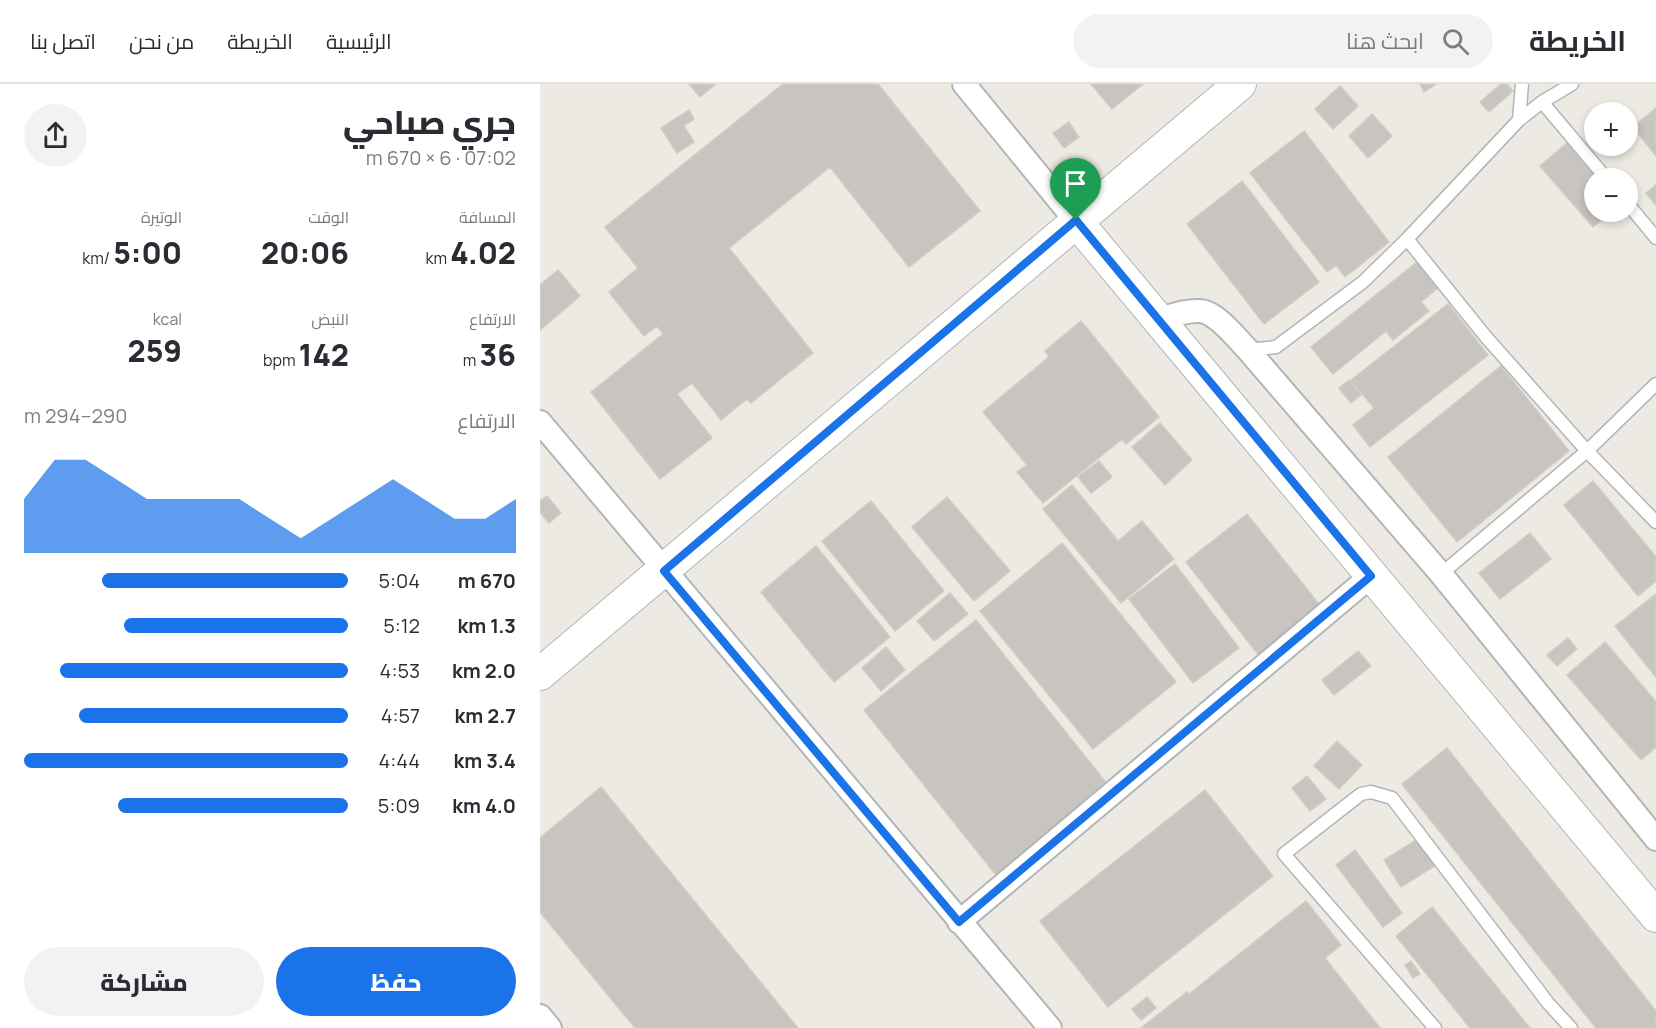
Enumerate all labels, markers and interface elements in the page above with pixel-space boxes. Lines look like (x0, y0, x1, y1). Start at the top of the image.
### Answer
search box (1073, 14, 1493, 68)
text: الخريطة (1529, 21, 1626, 59)
icon: search (1439, 25, 1472, 58)
text: ابحث هنا (1346, 26, 1424, 56)
text: اتصل بنا (30, 27, 96, 55)
text: من نحن (129, 27, 194, 55)
text: الخريطة (227, 27, 293, 55)
text: الرئيسية (326, 27, 392, 55)
text: جري صباحي (343, 99, 516, 144)
map controls (1584, 102, 1638, 222)
button: + (1584, 102, 1638, 156)
button: share (24, 104, 87, 167)
text: 07:02 · 6 × 670 m (366, 144, 516, 171)
pin (1050, 158, 1101, 220)
icon: arrive (1059, 167, 1092, 200)
button: − (1584, 168, 1638, 222)
text: الوتيرة (141, 206, 182, 228)
text: الوقت (308, 206, 349, 228)
text: المسافة (459, 206, 516, 228)
text: 5:00 (113, 232, 182, 273)
text: 20:06 (261, 232, 349, 273)
text: 4.02 (450, 232, 516, 273)
text: /km (82, 247, 113, 269)
text: km (425, 247, 450, 269)
text: kcal (153, 308, 182, 330)
text: النبض (311, 308, 349, 330)
text: الارتفاع (469, 308, 516, 330)
text: 259 (128, 330, 182, 371)
text: 142 (299, 334, 349, 375)
text: 36 (480, 334, 516, 375)
text: bpm (263, 349, 299, 371)
text: m (463, 349, 480, 371)
text: 290–294 m (24, 402, 127, 429)
text: الارتفاع (457, 407, 516, 434)
text: 5:04 (378, 567, 420, 594)
text: 670 m (458, 567, 516, 594)
text: 5:12 (383, 612, 420, 639)
text: 1.3 km (458, 612, 516, 639)
text: 4:53 (380, 657, 420, 684)
text: 2.0 km (452, 657, 516, 684)
text: 4:57 (381, 702, 420, 729)
text: 2.7 km (455, 702, 516, 729)
text: 4:44 (378, 747, 420, 774)
text: 3.4 km (453, 747, 516, 774)
text: 5:09 (378, 792, 420, 819)
text: 4.0 km (452, 792, 516, 819)
button: مشاركة (24, 947, 264, 1016)
button: حفظ (276, 947, 516, 1016)

